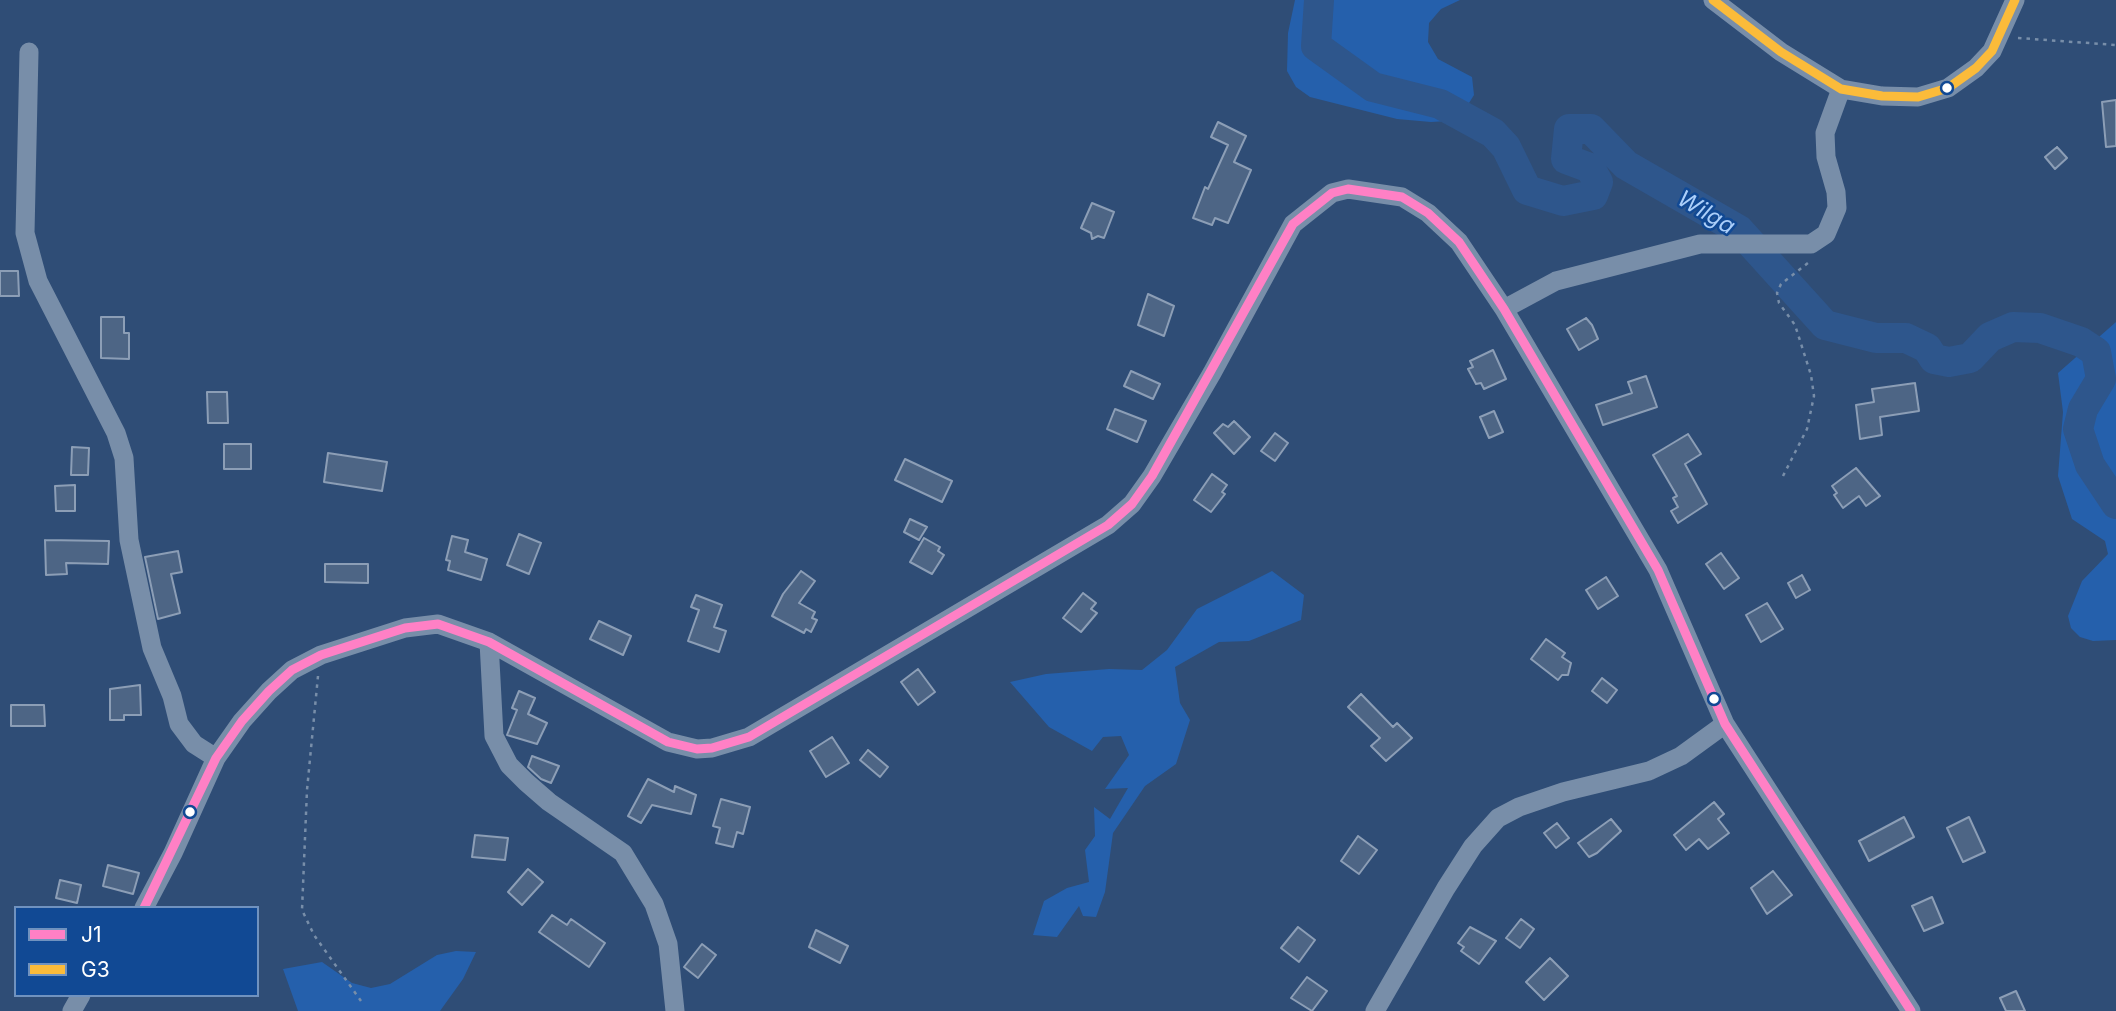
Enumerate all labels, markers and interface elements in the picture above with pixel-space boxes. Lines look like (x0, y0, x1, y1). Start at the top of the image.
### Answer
unlabelled marker (1940, 81, 1954, 95)
water label: Wilga (1672, 185, 1740, 241)
unlabelled marker (1707, 692, 1721, 706)
unlabelled marker (183, 805, 197, 819)
legend (14, 906, 259, 997)
text: J1 (81, 922, 102, 947)
text: G3 (81, 957, 110, 982)

